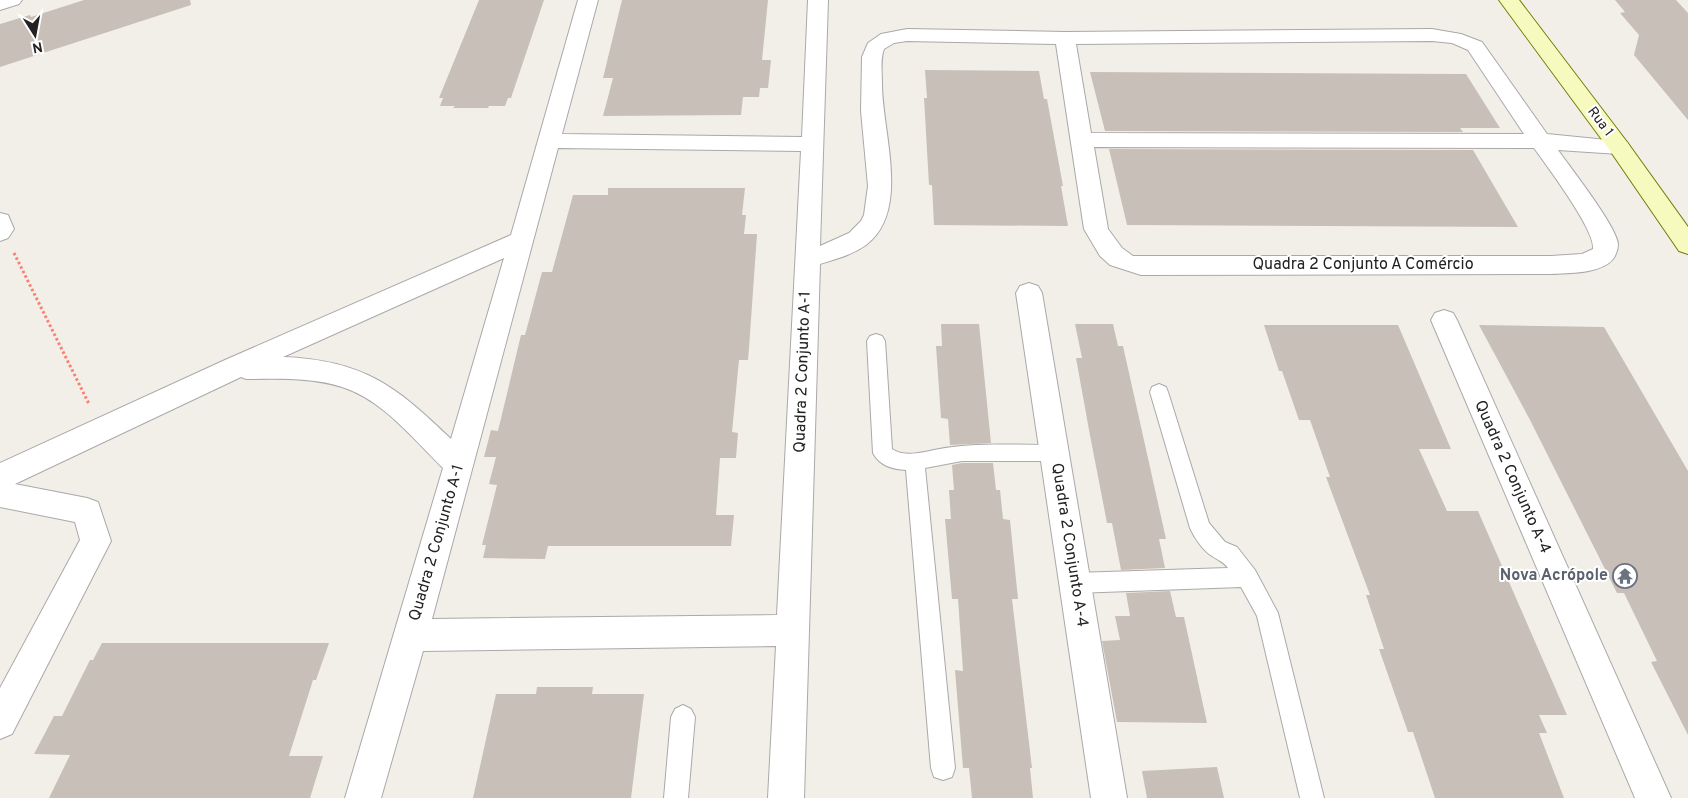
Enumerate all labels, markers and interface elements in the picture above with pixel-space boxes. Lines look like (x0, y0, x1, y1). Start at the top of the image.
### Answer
north arrow (10, 10, 60, 60)
text: N (31, 37, 44, 56)
street label: Rua 1 (1583, 104, 1617, 140)
street label: Quadra 2 Conjunto A Comércio (1252, 255, 1474, 275)
street label: Quadra 2 Conjunto A-1 (790, 291, 816, 453)
street label: Quadra 2 Conjunto A-4 (1469, 397, 1555, 557)
street label: Quadra 2 Conjunto A-4 (1046, 462, 1092, 628)
street label: Quadra 2 Conjunto A-1 (405, 463, 469, 623)
temple icon: Nova Acrópole (1612, 563, 1638, 589)
place label: Nova Acrópole (1500, 566, 1608, 586)

